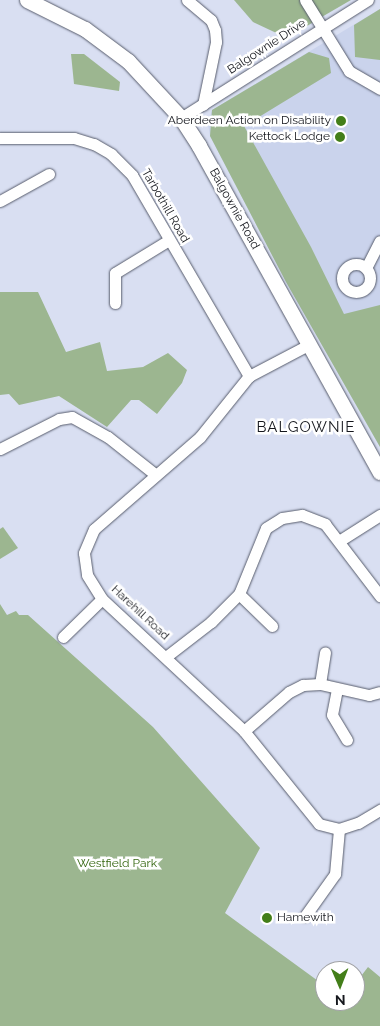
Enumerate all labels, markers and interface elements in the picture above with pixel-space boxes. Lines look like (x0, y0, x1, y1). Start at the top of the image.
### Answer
street label: Balgownie Drive (225, 16, 309, 78)
place label: Aberdeen Action on Disability (167, 114, 331, 128)
marker: Aberdeen Action on Disability (335, 115, 347, 127)
place label: Kettock Lodge (249, 130, 330, 144)
marker: Kettock Lodge (334, 131, 346, 143)
street label: Tarbothill Road (138, 166, 192, 246)
street label: Balgownie Road (206, 166, 262, 252)
district label: BALGOWNIE (255, 419, 357, 437)
street label: Harehill Road (108, 582, 172, 644)
park label: Westfield Park (77, 857, 157, 871)
place label: Hamewith (277, 911, 334, 925)
marker: Hamewith (261, 912, 273, 924)
north arrow (315, 961, 365, 1011)
text: N (335, 992, 346, 1008)

